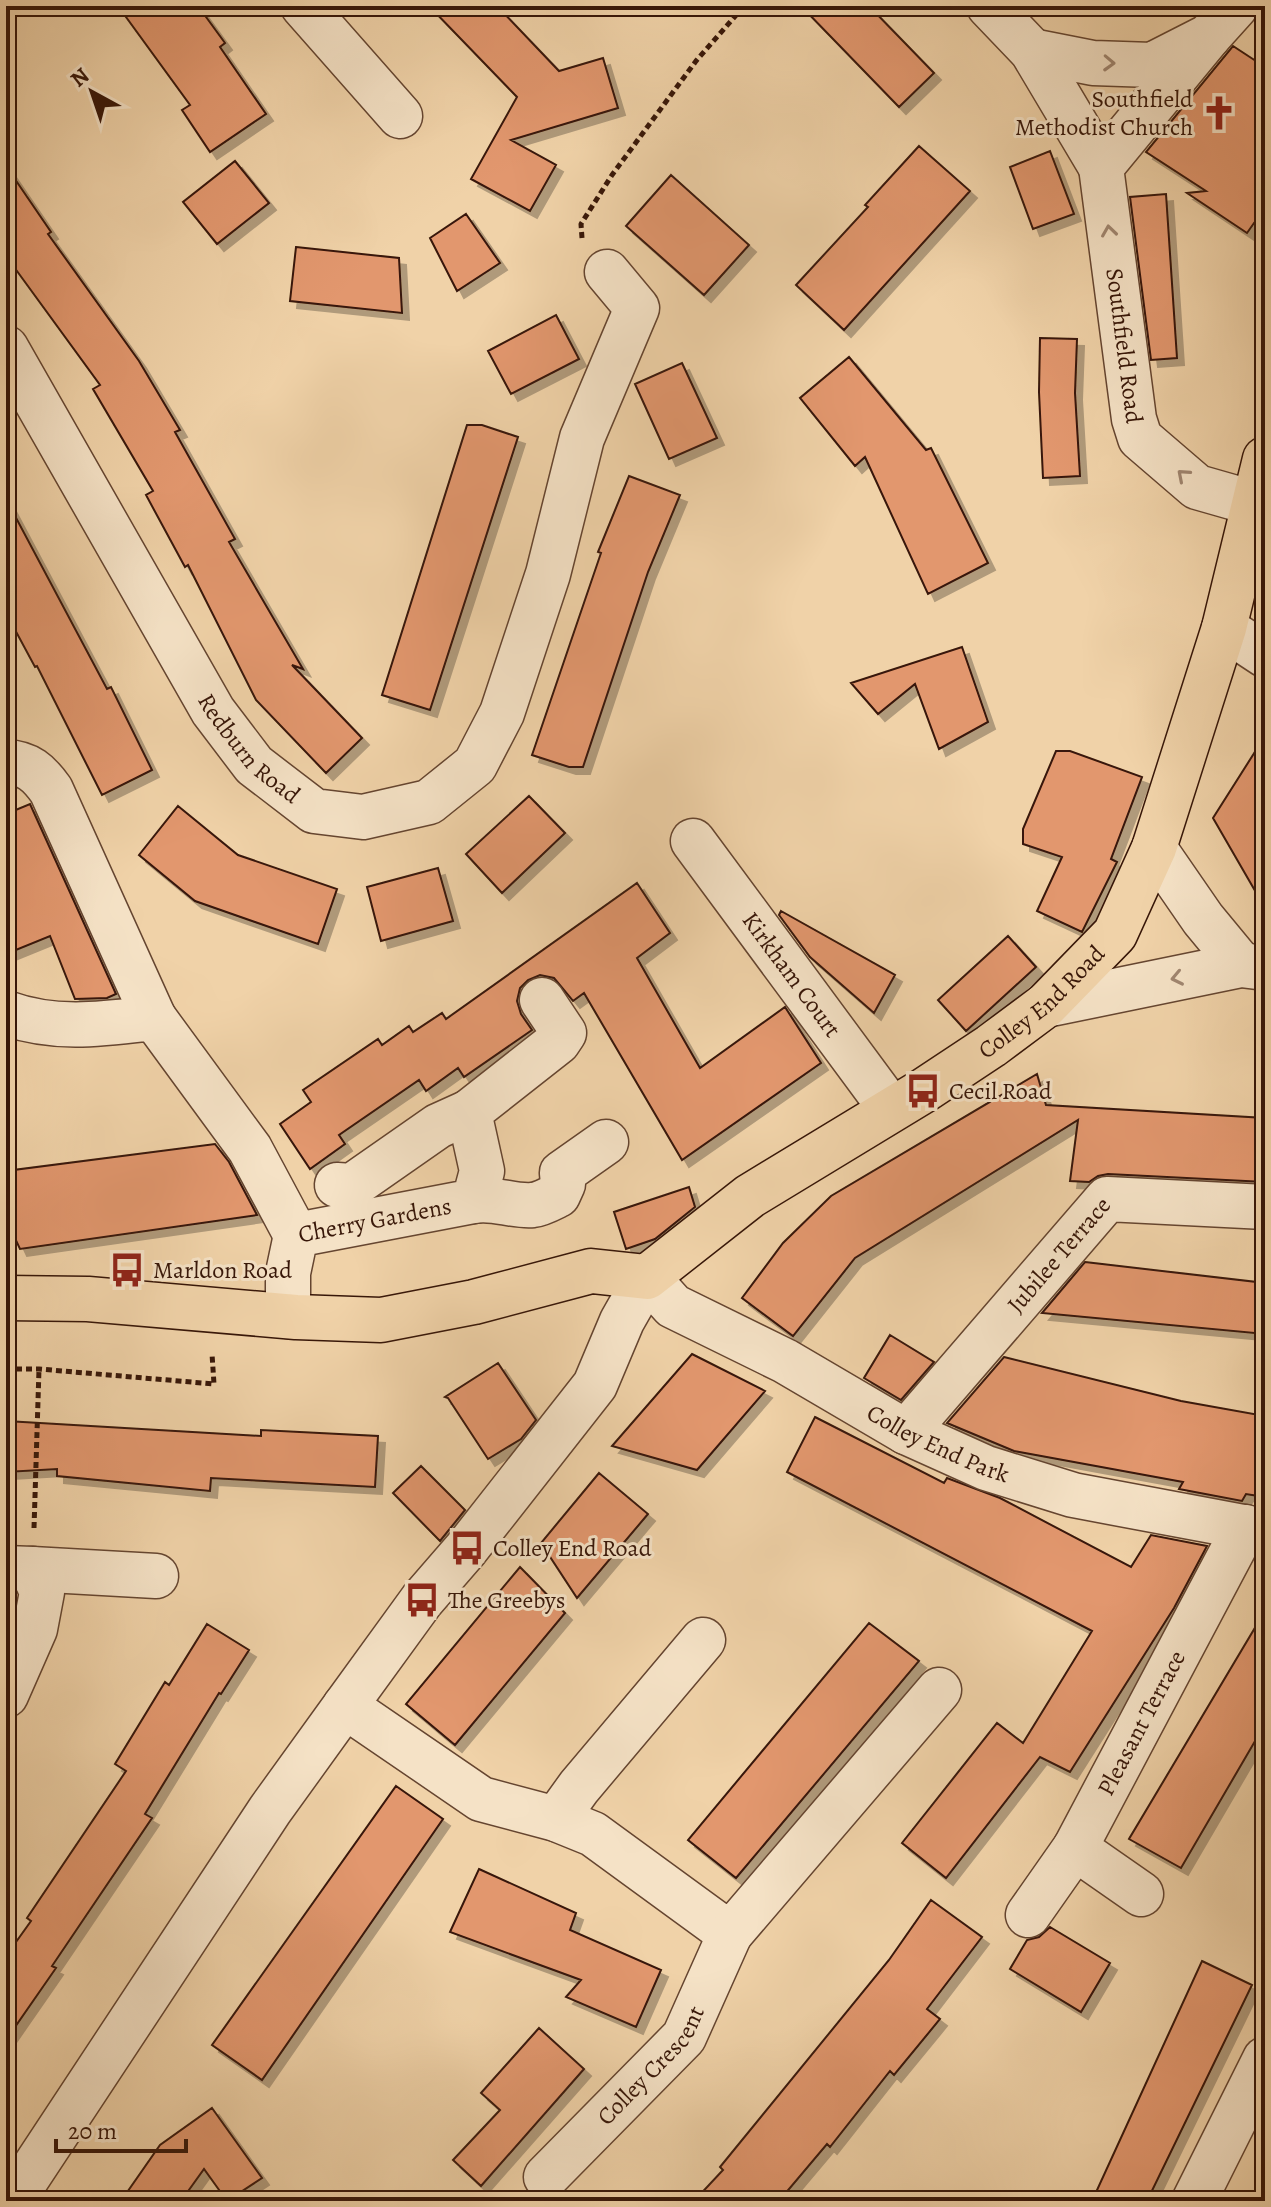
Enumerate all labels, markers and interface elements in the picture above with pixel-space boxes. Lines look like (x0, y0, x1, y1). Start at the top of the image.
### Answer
north arrow (52, 52, 132, 132)
one-way arrow (1103, 55, 1116, 72)
text: N (64, 61, 96, 94)
place label: Southfield Methodist Church (1015, 83, 1193, 143)
church icon: Southfield Methodist Church (1200, 94, 1238, 132)
one-way arrow (1101, 224, 1118, 237)
street label: Southfield Road (1098, 266, 1150, 425)
one-way arrow (1177, 471, 1192, 485)
street label: Redburn Road (190, 688, 307, 811)
street label: Kirkham Court (735, 905, 849, 1044)
street label: Colley End Road (972, 938, 1112, 1066)
one-way arrow (1171, 969, 1184, 986)
bus stop icon: Cecil Road (904, 1072, 942, 1110)
place label: Cecil Road (949, 1075, 1052, 1107)
street label: Cherry Gardens (295, 1190, 454, 1250)
street label: Jubilee Terrace (1000, 1190, 1118, 1320)
bus stop icon: Marldon Road (108, 1251, 146, 1289)
place label: Marldon Road (153, 1254, 292, 1286)
street label: Colley End Park (861, 1397, 1013, 1490)
bus stop icon: Colley End Road (448, 1529, 486, 1567)
place label: Colley End Road (493, 1532, 652, 1564)
bus stop icon: The Greebys (403, 1581, 441, 1619)
place label: The Greebys (448, 1584, 565, 1616)
street label: Pleasant Terrace (1090, 1645, 1193, 1801)
street label: Colley Crescent (590, 2001, 712, 2132)
scale bar (56, 2103, 186, 2153)
text: 20 m (68, 2115, 117, 2147)

